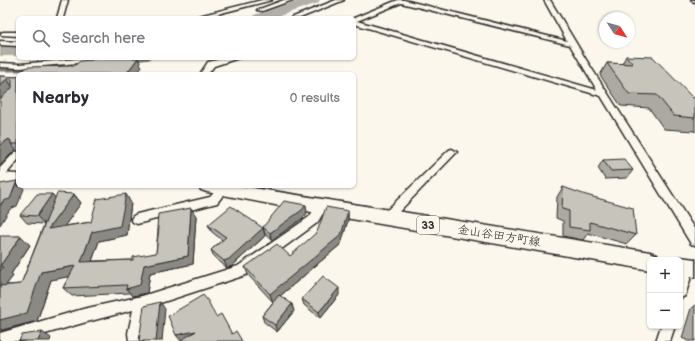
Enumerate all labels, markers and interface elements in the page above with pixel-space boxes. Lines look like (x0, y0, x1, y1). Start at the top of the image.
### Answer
north arrow (599, 12, 635, 48)
search box (16, 16, 356, 60)
icon: search (30, 27, 52, 49)
text: Search here (62, 29, 145, 48)
text: Nearby (32, 88, 89, 108)
text: 0 results (290, 90, 340, 106)
road number: 33 (417, 216, 439, 234)
street label: 金山谷田方町線 (456, 222, 542, 250)
map controls (647, 257, 683, 329)
button: + (647, 257, 683, 293)
button: − (647, 293, 683, 329)

